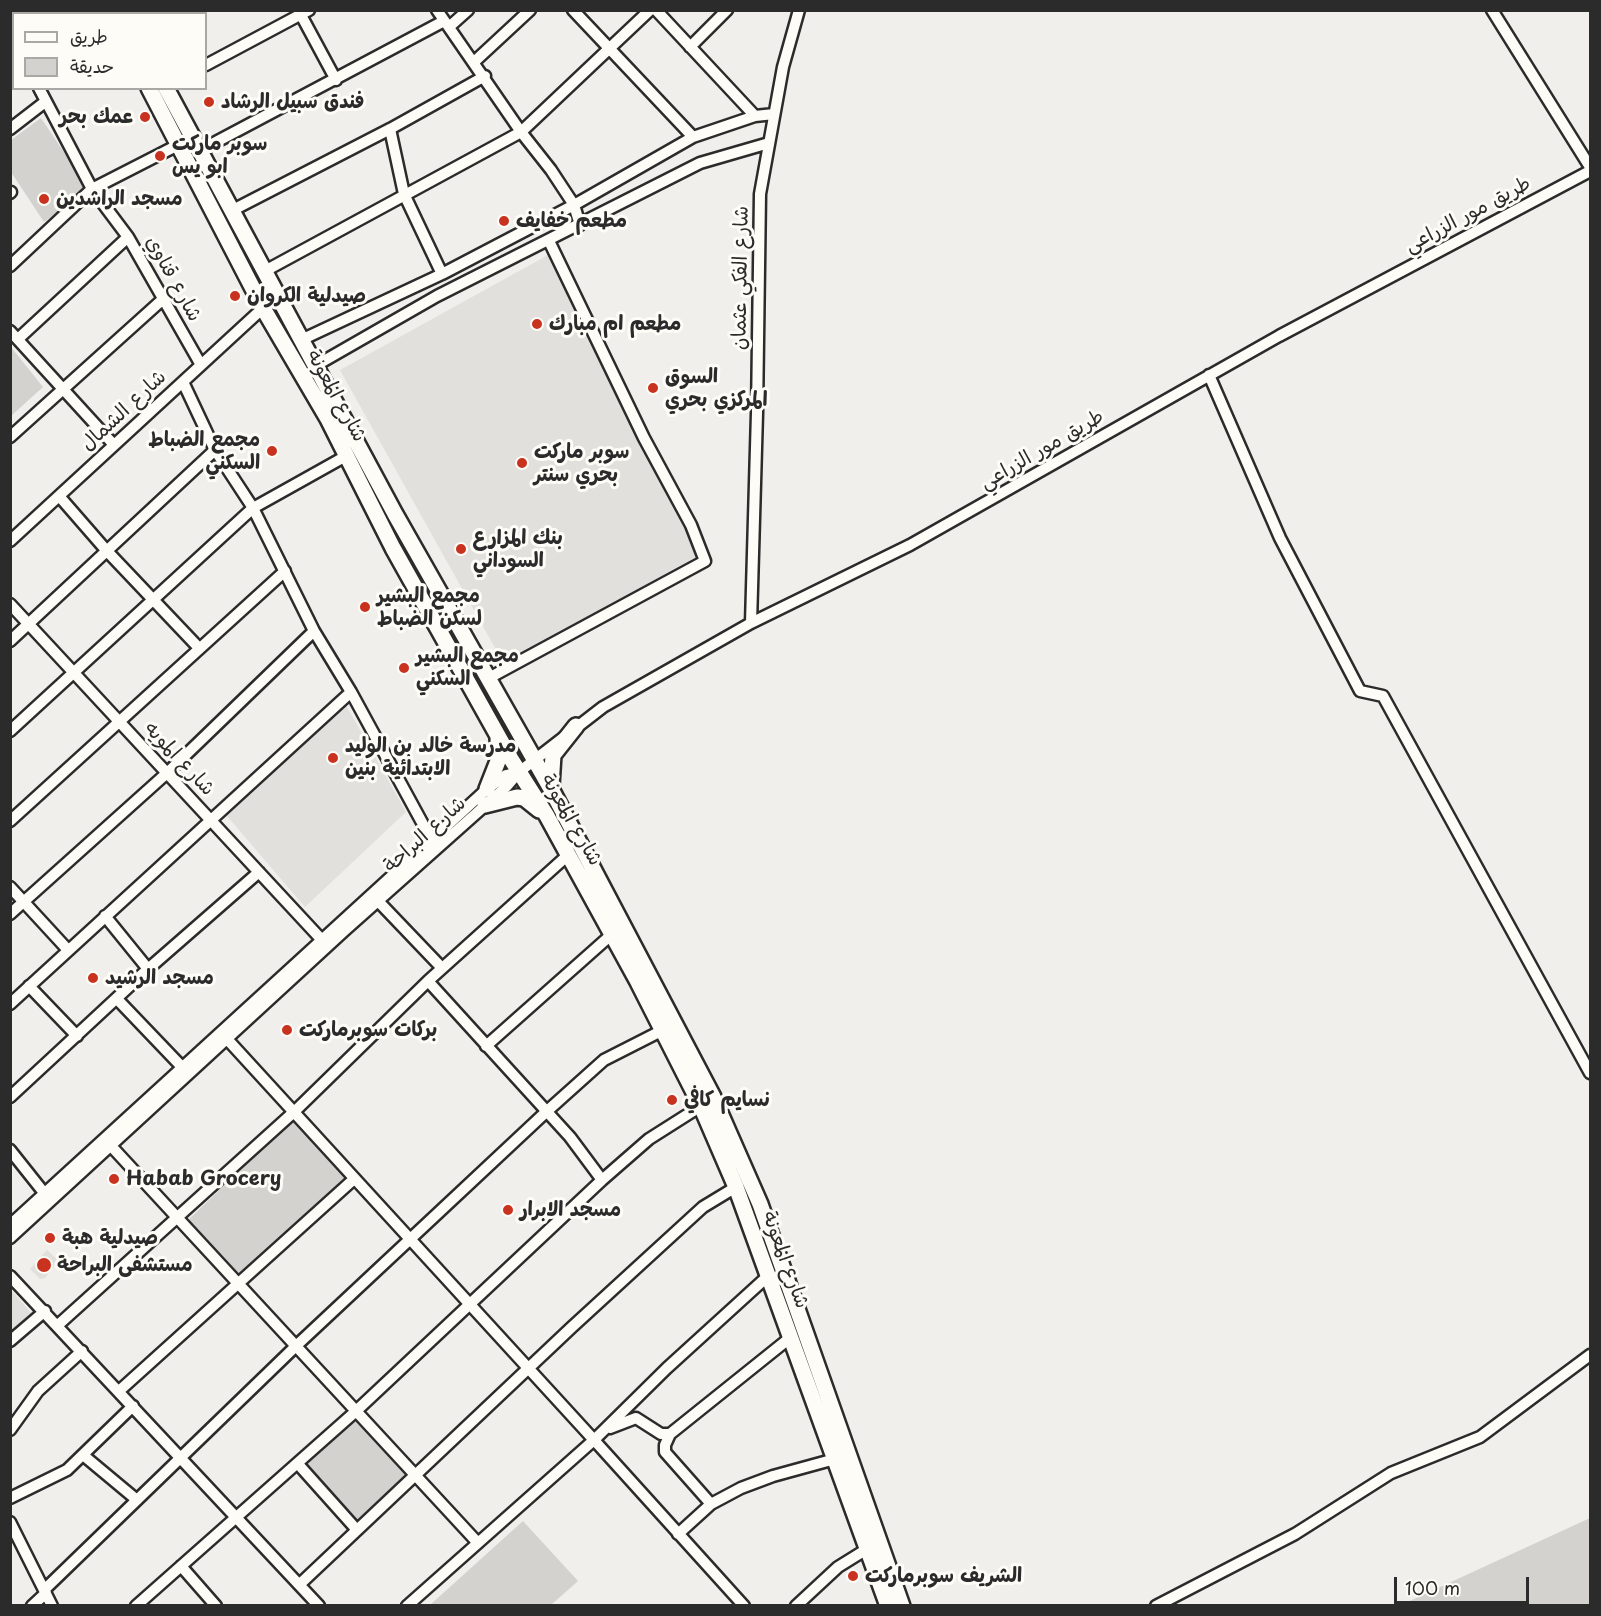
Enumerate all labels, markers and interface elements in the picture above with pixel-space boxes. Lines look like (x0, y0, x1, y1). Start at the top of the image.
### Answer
legend (12, 12, 207, 90)
text: طريق (70, 22, 108, 49)
text: حديقة (70, 52, 114, 79)
place label: فندق سبيل الرشاد (221, 90, 364, 114)
marker: فندق سبيل الرشاد (202, 95, 216, 109)
place label: عمك بحر (59, 105, 133, 129)
marker: عمك بحر (138, 110, 152, 124)
place label: سوبر ماركت ابو يس (172, 132, 267, 179)
marker: سوبر ماركت ابو يس (153, 149, 167, 163)
street label: طريق مور الزراعي (1401, 172, 1535, 258)
place label: مسجد الراشدين (56, 187, 183, 211)
marker: مسجد الراشدين (37, 192, 51, 206)
street label: شارع الفكي عثمان (728, 206, 754, 350)
place label: مطعم خفايف (516, 209, 627, 233)
marker: مطعم خفايف (497, 214, 511, 228)
street label: شارع قناوي (140, 232, 206, 326)
place label: صيدلية الكروان (247, 284, 366, 308)
marker: صيدلية الكروان (228, 289, 242, 303)
place label: مطعم ام مبارك (549, 312, 681, 336)
marker: مطعم ام مبارك (530, 317, 544, 331)
street label: شارع المعونة (301, 346, 371, 446)
street label: شارع الشمال (76, 365, 172, 457)
place label: السوق المركزي بحري (665, 365, 768, 412)
marker: السوق المركزي بحري (646, 381, 660, 395)
street label: طريق مور الزراعي (976, 405, 1108, 495)
place label: مجمع الضباط السكني (148, 428, 260, 475)
place label: سوبر ماركت بحري سنتر (534, 440, 629, 487)
marker: مجمع الضباط السكني (265, 444, 279, 458)
marker: سوبر ماركت بحري سنتر (515, 456, 529, 470)
place label: بنك المزارع السوداني (473, 526, 563, 573)
marker: بنك المزارع السوداني (454, 542, 468, 556)
place label: مجمع البشير لسكن الضباط (377, 584, 482, 631)
marker: مجمع البشير لسكن الضباط (358, 600, 372, 614)
place label: مجمع البشير السكني (416, 644, 519, 691)
marker: مجمع البشير السكني (397, 661, 411, 675)
street label: شارع المويه (139, 717, 219, 801)
place label: مدرسة خالد بن الوليد الابتدائية بنين (345, 734, 516, 781)
marker: مدرسة خالد بن الوليد الابتدائية بنين (326, 751, 340, 765)
street label: شارع المعونة (535, 770, 607, 870)
street label: شارع البراحة (379, 792, 471, 878)
place label: مسجد الرشيد (105, 966, 214, 990)
marker: مسجد الرشيد (86, 971, 100, 985)
place label: بركات سوبرماركت (299, 1018, 437, 1042)
marker: بركات سوبرماركت (280, 1023, 294, 1037)
place label: نسايم كافي (684, 1088, 770, 1112)
marker: نسايم كافي (665, 1093, 679, 1107)
place label: Habab Grocery (126, 1167, 281, 1191)
marker: Habab Grocery (107, 1172, 121, 1186)
place label: مسجد الابرار (520, 1198, 621, 1222)
marker: مسجد الابرار (501, 1203, 515, 1217)
street label: شارع المعونة (756, 1208, 814, 1312)
place label: صيدلية هبة (62, 1226, 158, 1250)
marker: صيدلية هبة (43, 1231, 57, 1245)
place label: مستشفى البراحة (57, 1253, 193, 1277)
marker: مستشفى البراحة (35, 1256, 53, 1274)
place label: الشريف سوبرماركت (865, 1564, 1022, 1588)
scale bar (1397, 1565, 1532, 1603)
marker: الشريف سوبرماركت (846, 1569, 860, 1583)
text: 100 m (1405, 1574, 1460, 1601)

